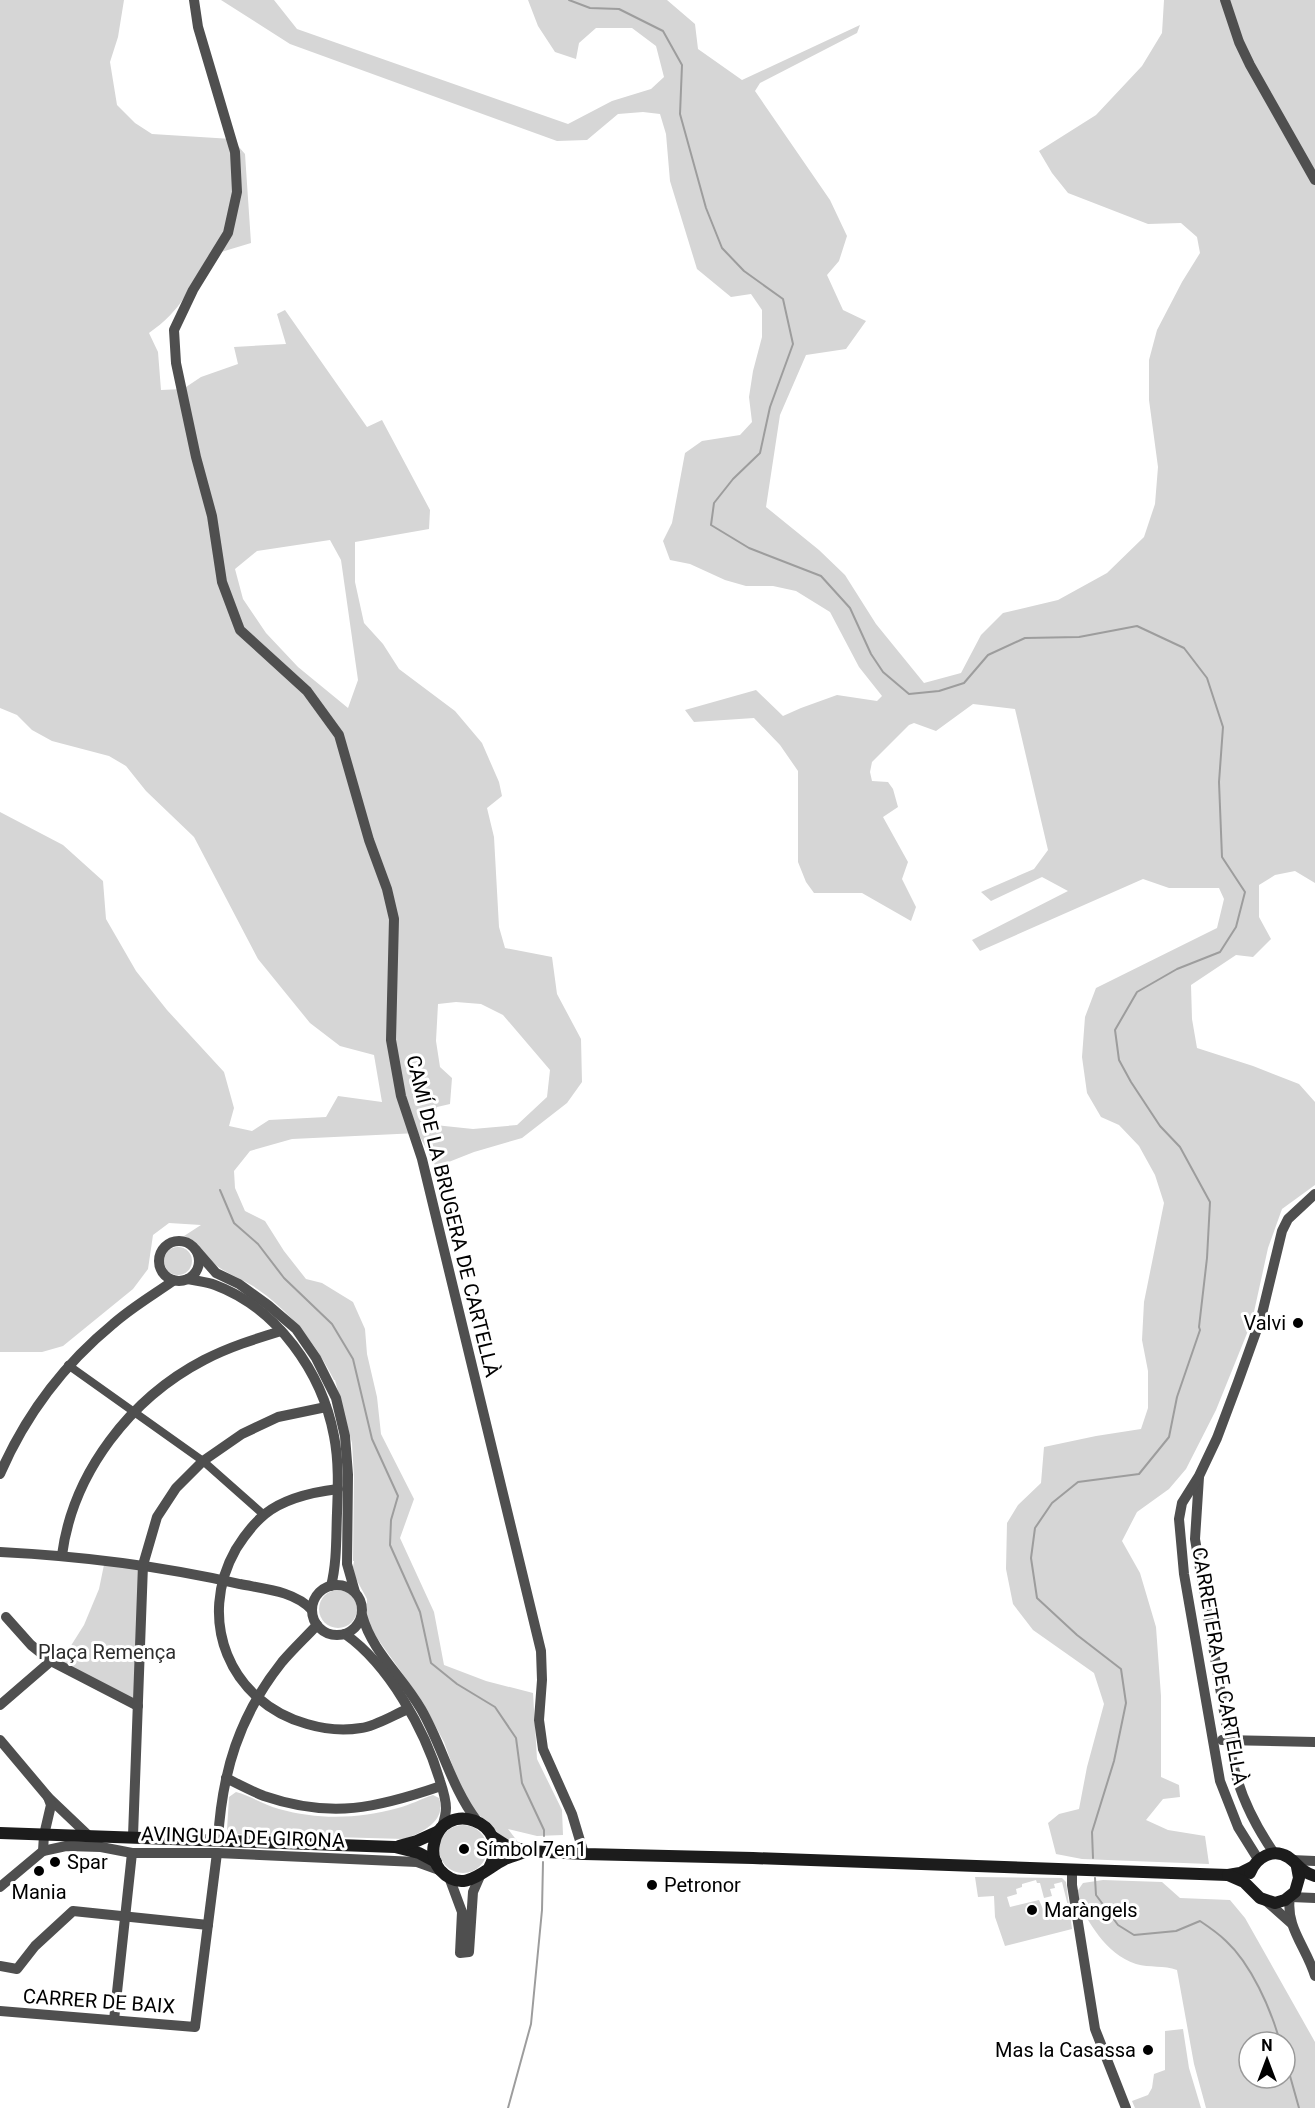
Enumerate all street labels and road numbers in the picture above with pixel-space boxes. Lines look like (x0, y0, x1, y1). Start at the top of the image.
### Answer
street label: CAMÍ DE LA BRUGERA DE CARTELLÀ (401, 1053, 505, 1379)
street label: CARRETERA DE CARTELLÀ (1187, 1545, 1253, 1787)
street label: AVINGUDA DE GIRONA (141, 1821, 345, 1853)
street label: CARRER DE BAIX (22, 1984, 176, 2018)

